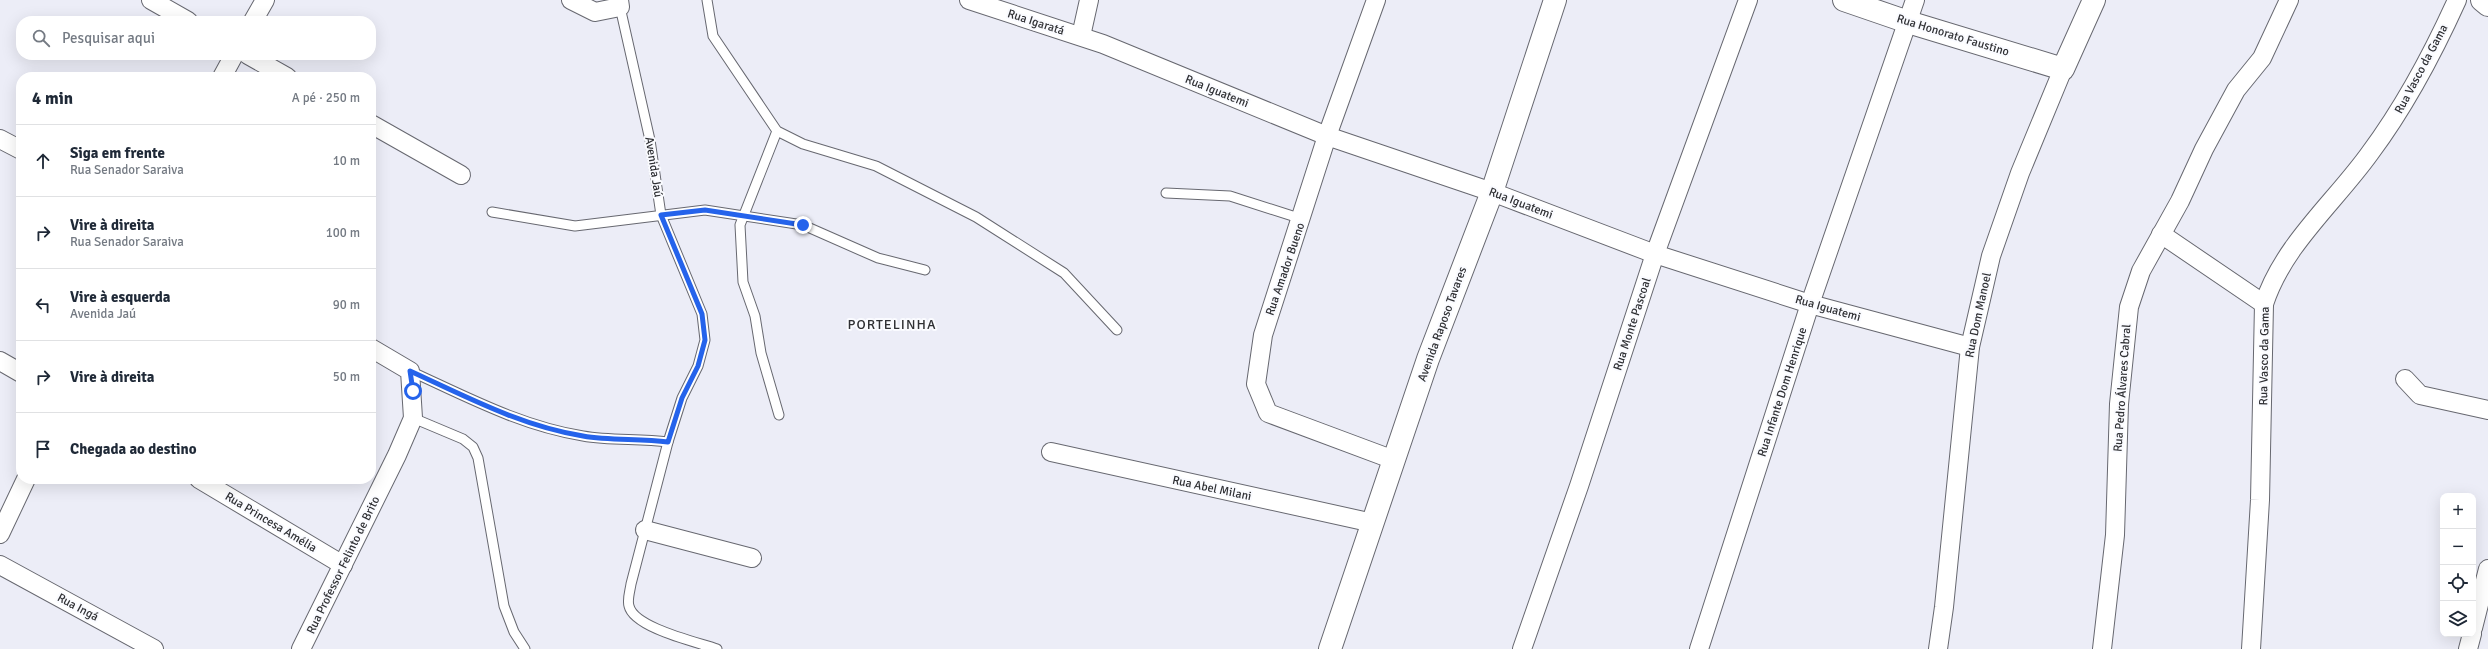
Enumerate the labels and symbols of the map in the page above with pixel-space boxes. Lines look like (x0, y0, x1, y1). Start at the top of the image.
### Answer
street label: Rua Igaratá (1006, 6, 1066, 39)
street label: Rua Honorato Faustino (1895, 11, 2011, 60)
street label: Rua Vasco da Gama (2392, 22, 2451, 116)
street label: Rua Iguatemi (1183, 72, 1251, 111)
street label: Avenida Jaú (641, 136, 666, 198)
street label: Rua Iguatemi (1487, 184, 1555, 223)
route end (794, 216, 812, 234)
street label: Rua Amador Bueno (1263, 221, 1308, 318)
street label: Avenida Raposo Tavares (1415, 265, 1470, 384)
street label: Rua Dom Manoel (1962, 271, 1995, 359)
street label: Rua Monte Pascoal (1610, 275, 1655, 372)
street label: Rua Iguatemi (1793, 292, 1862, 325)
street label: Rua Vasco da Gama (2256, 306, 2273, 406)
district label: PORTELINHA (848, 316, 937, 333)
street label: Rua Pedro Álvares Cabral (2111, 323, 2134, 452)
street label: Rua Infante Dom Henrique (1754, 325, 1811, 459)
route start (404, 382, 422, 400)
street label: Rua Abel Milani (1171, 473, 1253, 504)
street label: Rua Princesa Amélia (222, 489, 319, 556)
street label: Rua Professor Felinto de Brito (304, 494, 383, 637)
street label: Rua Ingá (54, 590, 101, 625)

